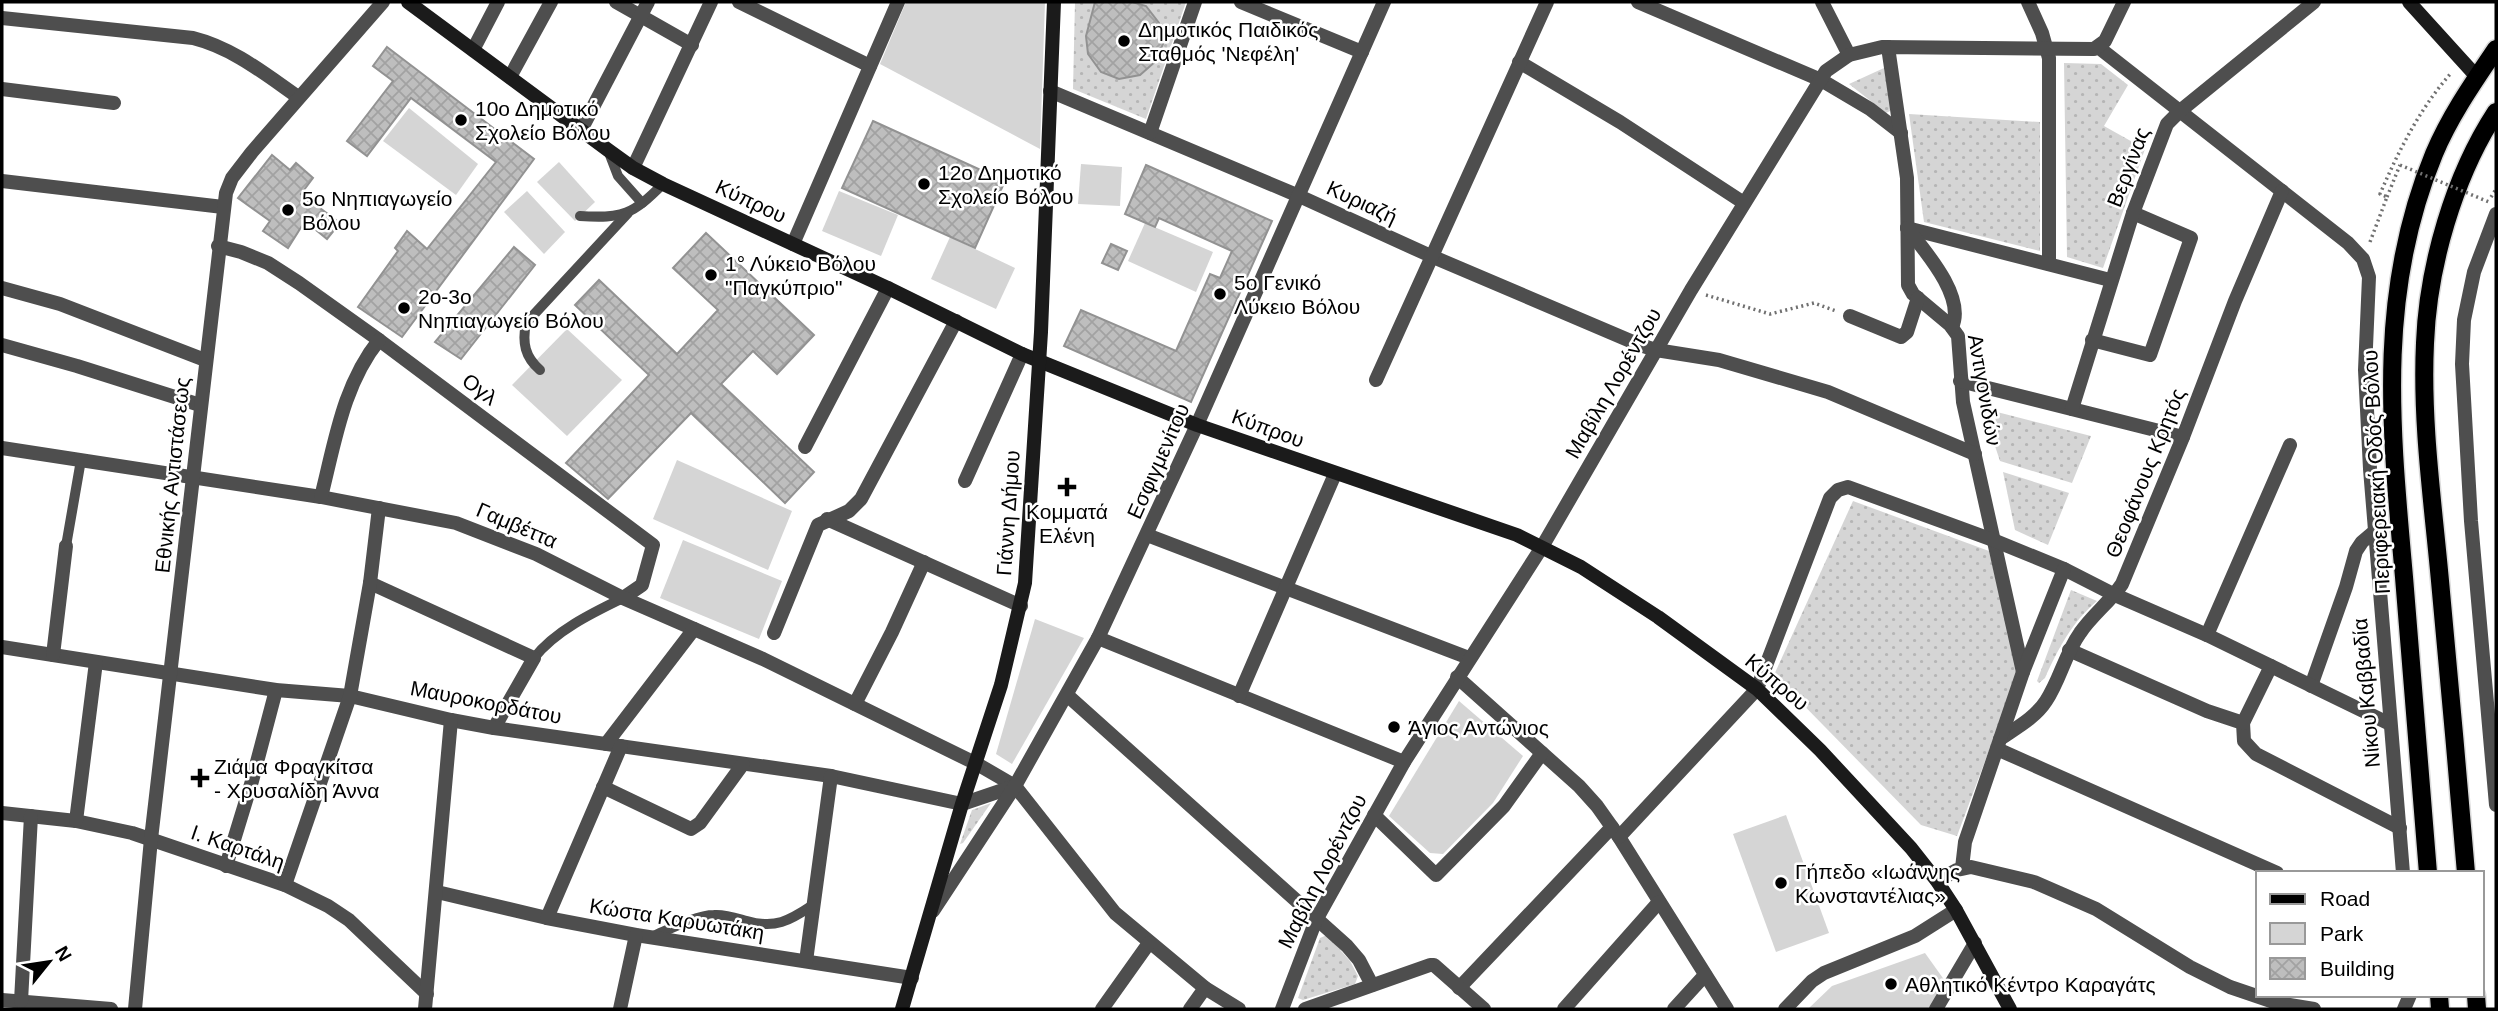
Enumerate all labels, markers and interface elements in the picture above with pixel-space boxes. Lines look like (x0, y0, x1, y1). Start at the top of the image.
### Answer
place label: Δημοτικός Παιδικός Σταθμός 'Νεφέλη' (1138, 18, 1318, 65)
marker: Δημοτικός Παιδικός Σταθμός 'Νεφέλη' (1116, 33, 1132, 49)
place label: 10ο Δημοτικό Σχολείο Βόλου (475, 97, 610, 144)
marker: 10ο Δημοτικό Σχολείο Βόλου (453, 112, 469, 128)
street label: Βεργίνας (2102, 124, 2154, 210)
place label: 12ο Δημοτικό Σχολείο Βόλου (938, 161, 1073, 208)
street label: Κύπρου (712, 175, 790, 227)
marker: 12ο Δημοτικό Σχολείο Βόλου (916, 176, 932, 192)
street label: Κυριαζή (1323, 176, 1401, 228)
place label: 5ο Νηπιαγωγείο Βόλου (302, 187, 452, 234)
marker: 5ο Νηπιαγωγείο Βόλου (280, 202, 296, 218)
place label: 1° Λύκειο Βόλου "Παγκύπριο" (725, 252, 876, 299)
marker: 1° Λύκειο Βόλου "Παγκύπριο" (703, 267, 719, 283)
place label: 5ο Γενικό Λύκειο Βόλου (1234, 271, 1360, 318)
place label: 2ο-3ο Νηπιαγωγείο Βόλου (418, 285, 604, 332)
marker: 5ο Γενικό Λύκειο Βόλου (1212, 286, 1228, 302)
marker: 2ο-3ο Νηπιαγωγείο Βόλου (396, 300, 412, 316)
street label: Μαβίλη Λορέντζου (1561, 304, 1665, 462)
street label: Αντιγονιδών (1964, 332, 2006, 448)
street label: Περιφερειακή Οδός Βόλου (2358, 349, 2394, 595)
street label: Ογλ (458, 369, 502, 410)
street label: Εθνικής Αντιστάσεως (150, 376, 194, 574)
street label: Θεοφάνους Κρητός (2101, 385, 2189, 561)
street label: Εσφιγμενίτου (1122, 400, 1194, 522)
street label: Κύπρου (1229, 404, 1307, 452)
street label: Γιάννη Δήμου (992, 449, 1024, 577)
marker: Κομματά Ελένη (1059, 479, 1075, 495)
street label: Γαμβέττα (473, 498, 561, 552)
place label: Κομματά Ελένη (1026, 500, 1108, 547)
street label: Νίκου Καββαδία (2348, 617, 2384, 769)
street label: Κύπρου (1741, 649, 1813, 715)
street label: Μαυροκορδάτου (408, 676, 564, 728)
place label: Άγιος Αντώνιος (1408, 716, 1549, 739)
marker: Άγιος Αντώνιος (1386, 719, 1402, 735)
place label: Ζιάμα Φραγκίτσα - Χρυσαλίδη Άννα (214, 755, 379, 802)
marker: Ζιάμα Φραγκίτσα - Χρυσαλίδη Άννα (192, 770, 208, 786)
street label: Μαβίλη Λορέντζου (1273, 790, 1371, 952)
street label: Ι. Καρτάλη (188, 820, 288, 874)
place label: Γήπεδο «Ιωάννης Κωνσταντέλιας» (1795, 860, 1960, 907)
legend (2256, 871, 2484, 997)
marker: Γήπεδο «Ιωάννης Κωνσταντέλιας» (1773, 875, 1789, 891)
text: Road (2320, 887, 2370, 910)
street label: Κώστα Καρυωτάκη (588, 894, 766, 944)
text: Park (2320, 922, 2364, 945)
north arrow (14, 927, 84, 997)
text: N (51, 943, 76, 965)
text: Building (2320, 957, 2395, 980)
place label: Αθλητικό Κέντρο Καραγάτς (1905, 973, 2156, 996)
marker: Αθλητικό Κέντρο Καραγάτς (1883, 976, 1899, 992)

